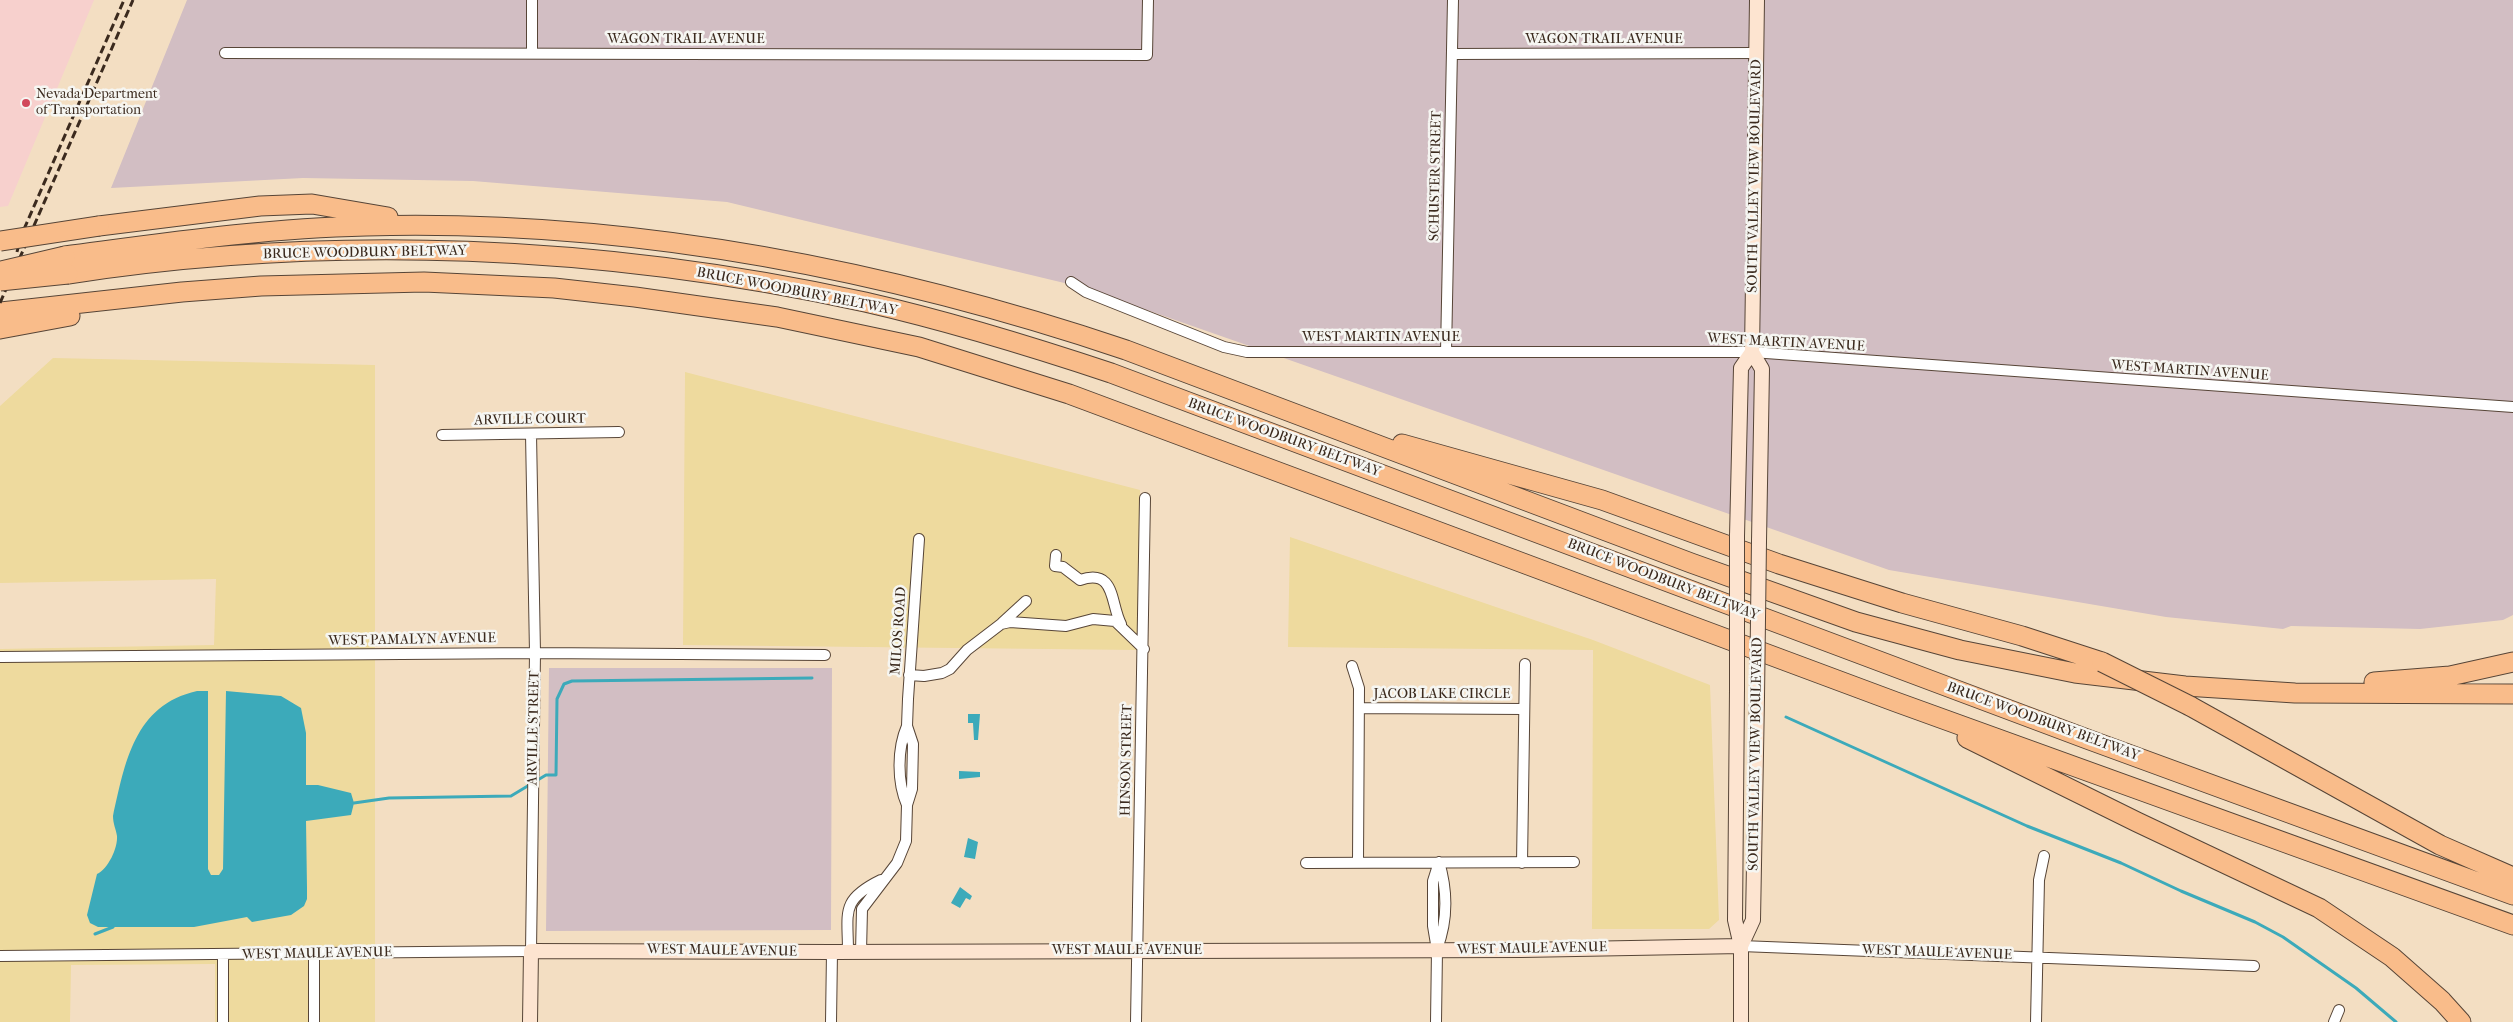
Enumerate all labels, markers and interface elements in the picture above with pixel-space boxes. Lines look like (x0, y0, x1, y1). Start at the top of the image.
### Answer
street label: WAGON TRAIL AVENUE (607, 32, 765, 48)
street label: WAGON TRAIL AVENUE (1525, 32, 1683, 48)
street label: SOUTH VALLEY VIEW BOULEVARD (1745, 59, 1765, 293)
place label: Nevada Department of Transportation (36, 87, 158, 120)
marker: Nevada Department of Transportation (20, 97, 32, 109)
street label: SCHUSTER STREET (1426, 111, 1446, 241)
street label: BRUCE WOODBURY BELTWAY (263, 243, 467, 263)
street label: BRUCE WOODBURY BELTWAY (695, 264, 899, 320)
street label: WEST MARTIN AVENUE (1302, 330, 1460, 346)
street label: WEST MARTIN AVENUE (1707, 330, 1865, 356)
street label: WEST MARTIN AVENUE (2111, 357, 2269, 385)
street label: BRUCE WOODBURY BELTWAY (1185, 395, 1383, 481)
street label: ARVILLE COURT (474, 411, 586, 429)
street label: BRUCE WOODBURY BELTWAY (1565, 536, 1761, 624)
street label: MILOS ROAD (888, 586, 910, 676)
street label: WEST PAMALYN AVENUE (328, 630, 496, 650)
street label: SOUTH VALLEY VIEW BOULEVARD (1746, 637, 1766, 871)
street label: ARVILLE STREET (525, 670, 543, 786)
street label: BRUCE WOODBURY BELTWAY (1944, 679, 2142, 765)
street label: JACOB LAKE CIRCLE (1374, 687, 1510, 703)
street label: HINSON STREET (1118, 704, 1136, 816)
street label: WEST MAULE AVENUE (1457, 939, 1607, 959)
street label: WEST MAULE AVENUE (647, 941, 797, 961)
street label: WEST MAULE AVENUE (1862, 942, 2012, 964)
street label: WEST MAULE AVENUE (1052, 943, 1202, 959)
street label: WEST MAULE AVENUE (242, 944, 392, 964)

